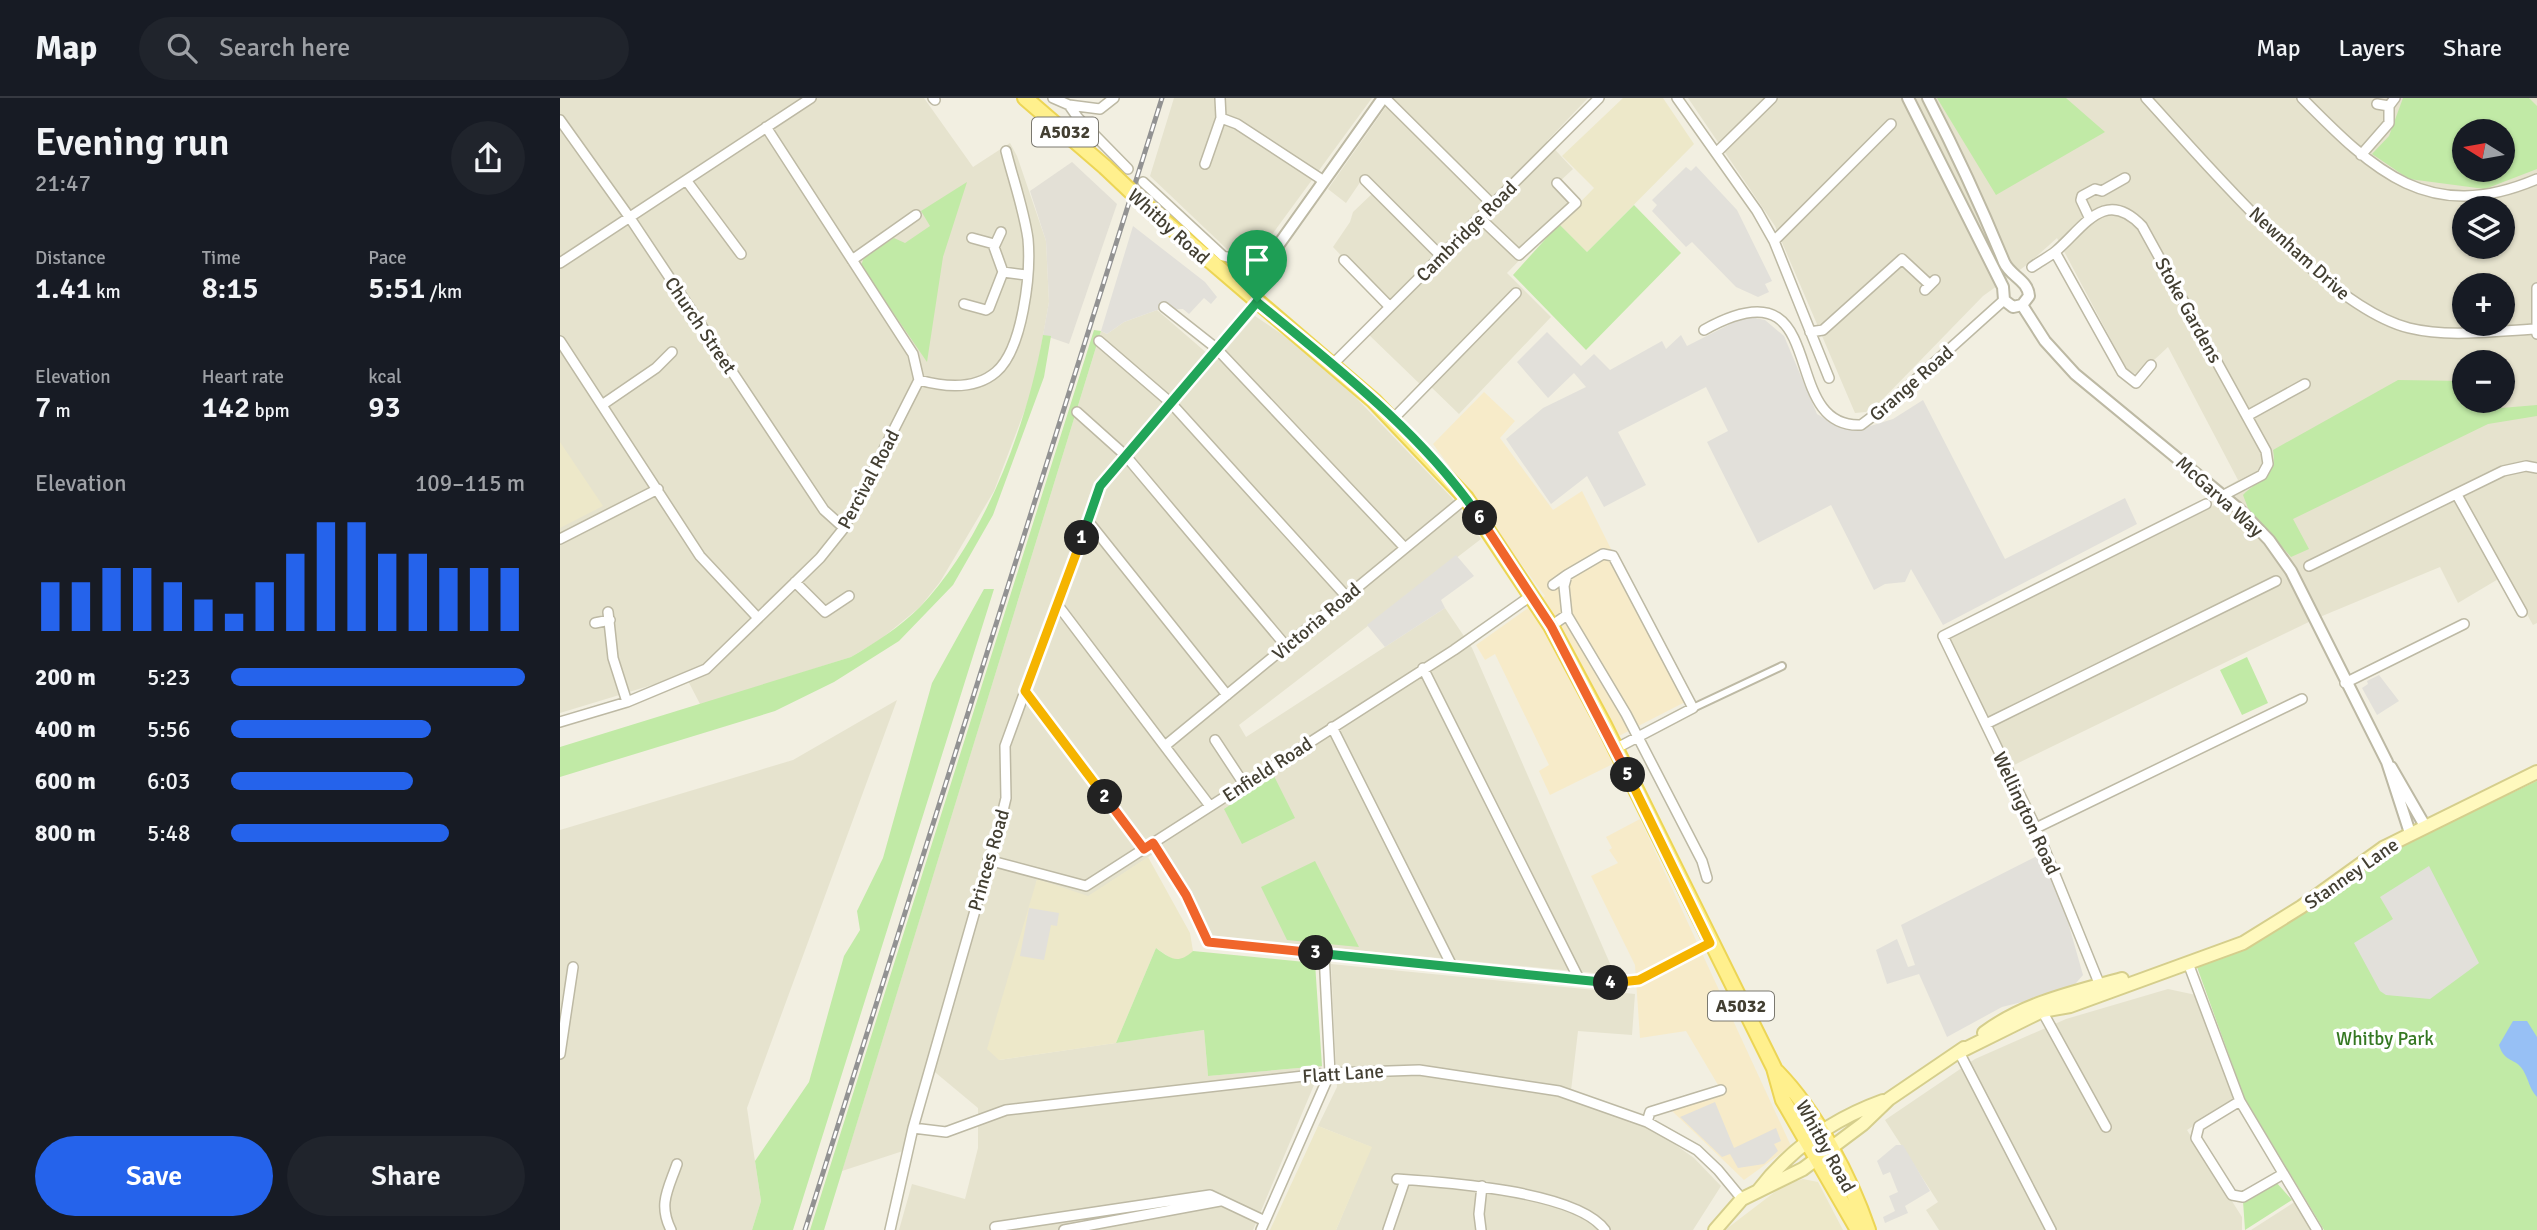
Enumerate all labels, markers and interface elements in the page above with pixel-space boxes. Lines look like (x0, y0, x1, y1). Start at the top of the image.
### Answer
search box (139, 17, 629, 80)
text: Map (35, 28, 97, 69)
icon: search (163, 29, 201, 67)
text: Search here (219, 32, 350, 64)
text: Map (2256, 33, 2301, 63)
text: Layers (2339, 33, 2405, 63)
text: Share (2443, 33, 2502, 63)
road number: A5032 (1032, 117, 1098, 146)
text: Evening run (35, 119, 229, 166)
north arrow (2452, 119, 2515, 182)
map controls (2452, 119, 2515, 413)
button: share (451, 121, 525, 195)
text: 21:47 (35, 169, 91, 198)
street label: Cambridge Road (1411, 176, 1522, 287)
street label: Whitby Road (1122, 184, 1214, 270)
button: layers (2452, 196, 2515, 259)
street label: Newnham Drive (2244, 202, 2355, 306)
pin (1227, 230, 1287, 302)
icon: arrive (1238, 241, 1276, 279)
text: Distance (35, 246, 106, 270)
text: Time (202, 246, 241, 270)
text: Pace (368, 246, 407, 270)
street label: Stoke Gardens (2149, 254, 2227, 367)
text: 1.41 (35, 270, 92, 307)
text: 8:15 (202, 270, 259, 307)
text: 5:51 (368, 270, 425, 307)
street label: Church Street (659, 272, 742, 379)
button: + (2452, 273, 2515, 336)
text: km (92, 280, 121, 304)
text: /km (425, 280, 462, 304)
street label: Grange Road (1865, 341, 1959, 427)
button: − (2452, 350, 2515, 413)
text: Elevation (35, 365, 111, 389)
text: Heart rate (202, 365, 284, 389)
text: kcal (368, 365, 402, 389)
text: 7 (35, 389, 51, 426)
text: 142 (202, 389, 250, 426)
text: 93 (368, 389, 401, 426)
text: m (51, 399, 71, 423)
text: bpm (250, 399, 290, 423)
street label: Percival Road (833, 426, 905, 533)
street label: McGarva Way (2170, 451, 2268, 542)
text: Elevation (35, 469, 127, 498)
text: 109–115 m (415, 469, 525, 498)
pin: 6 (1462, 500, 1497, 536)
text: 6 (1474, 505, 1485, 529)
pin: 1 (1064, 520, 1100, 556)
text: 1 (1076, 525, 1087, 549)
street label: Victoria Road (1267, 578, 1366, 666)
text: 200 m (35, 663, 96, 692)
text: 5:23 (147, 663, 190, 692)
text: 400 m (35, 715, 96, 744)
text: 5:56 (147, 715, 190, 744)
street label: Enfield Road (1218, 732, 1317, 808)
street label: Wellington Road (1987, 748, 2065, 879)
pin: 5 (1610, 758, 1646, 792)
text: 5 (1622, 762, 1633, 786)
text: 600 m (35, 767, 96, 796)
text: 6:03 (147, 767, 190, 796)
pin: 2 (1088, 780, 1122, 814)
text: 2 (1099, 784, 1110, 808)
street label: Princes Road (963, 807, 1015, 914)
text: 800 m (35, 819, 96, 848)
text: 5:48 (147, 819, 190, 848)
street label: Stanney Lane (2300, 833, 2403, 915)
pin: 3 (1298, 936, 1334, 970)
text: 3 (1310, 940, 1321, 964)
pin: 4 (1594, 966, 1628, 1001)
text: 4 (1605, 970, 1616, 994)
road number: A5032 (1708, 992, 1774, 1021)
park label: Whitby Park (2336, 1027, 2434, 1051)
street label: Flatt Lane (1301, 1059, 1385, 1089)
street label: Whitby Road (1790, 1096, 1860, 1197)
button: Save (35, 1136, 273, 1216)
button: Share (287, 1136, 525, 1216)

